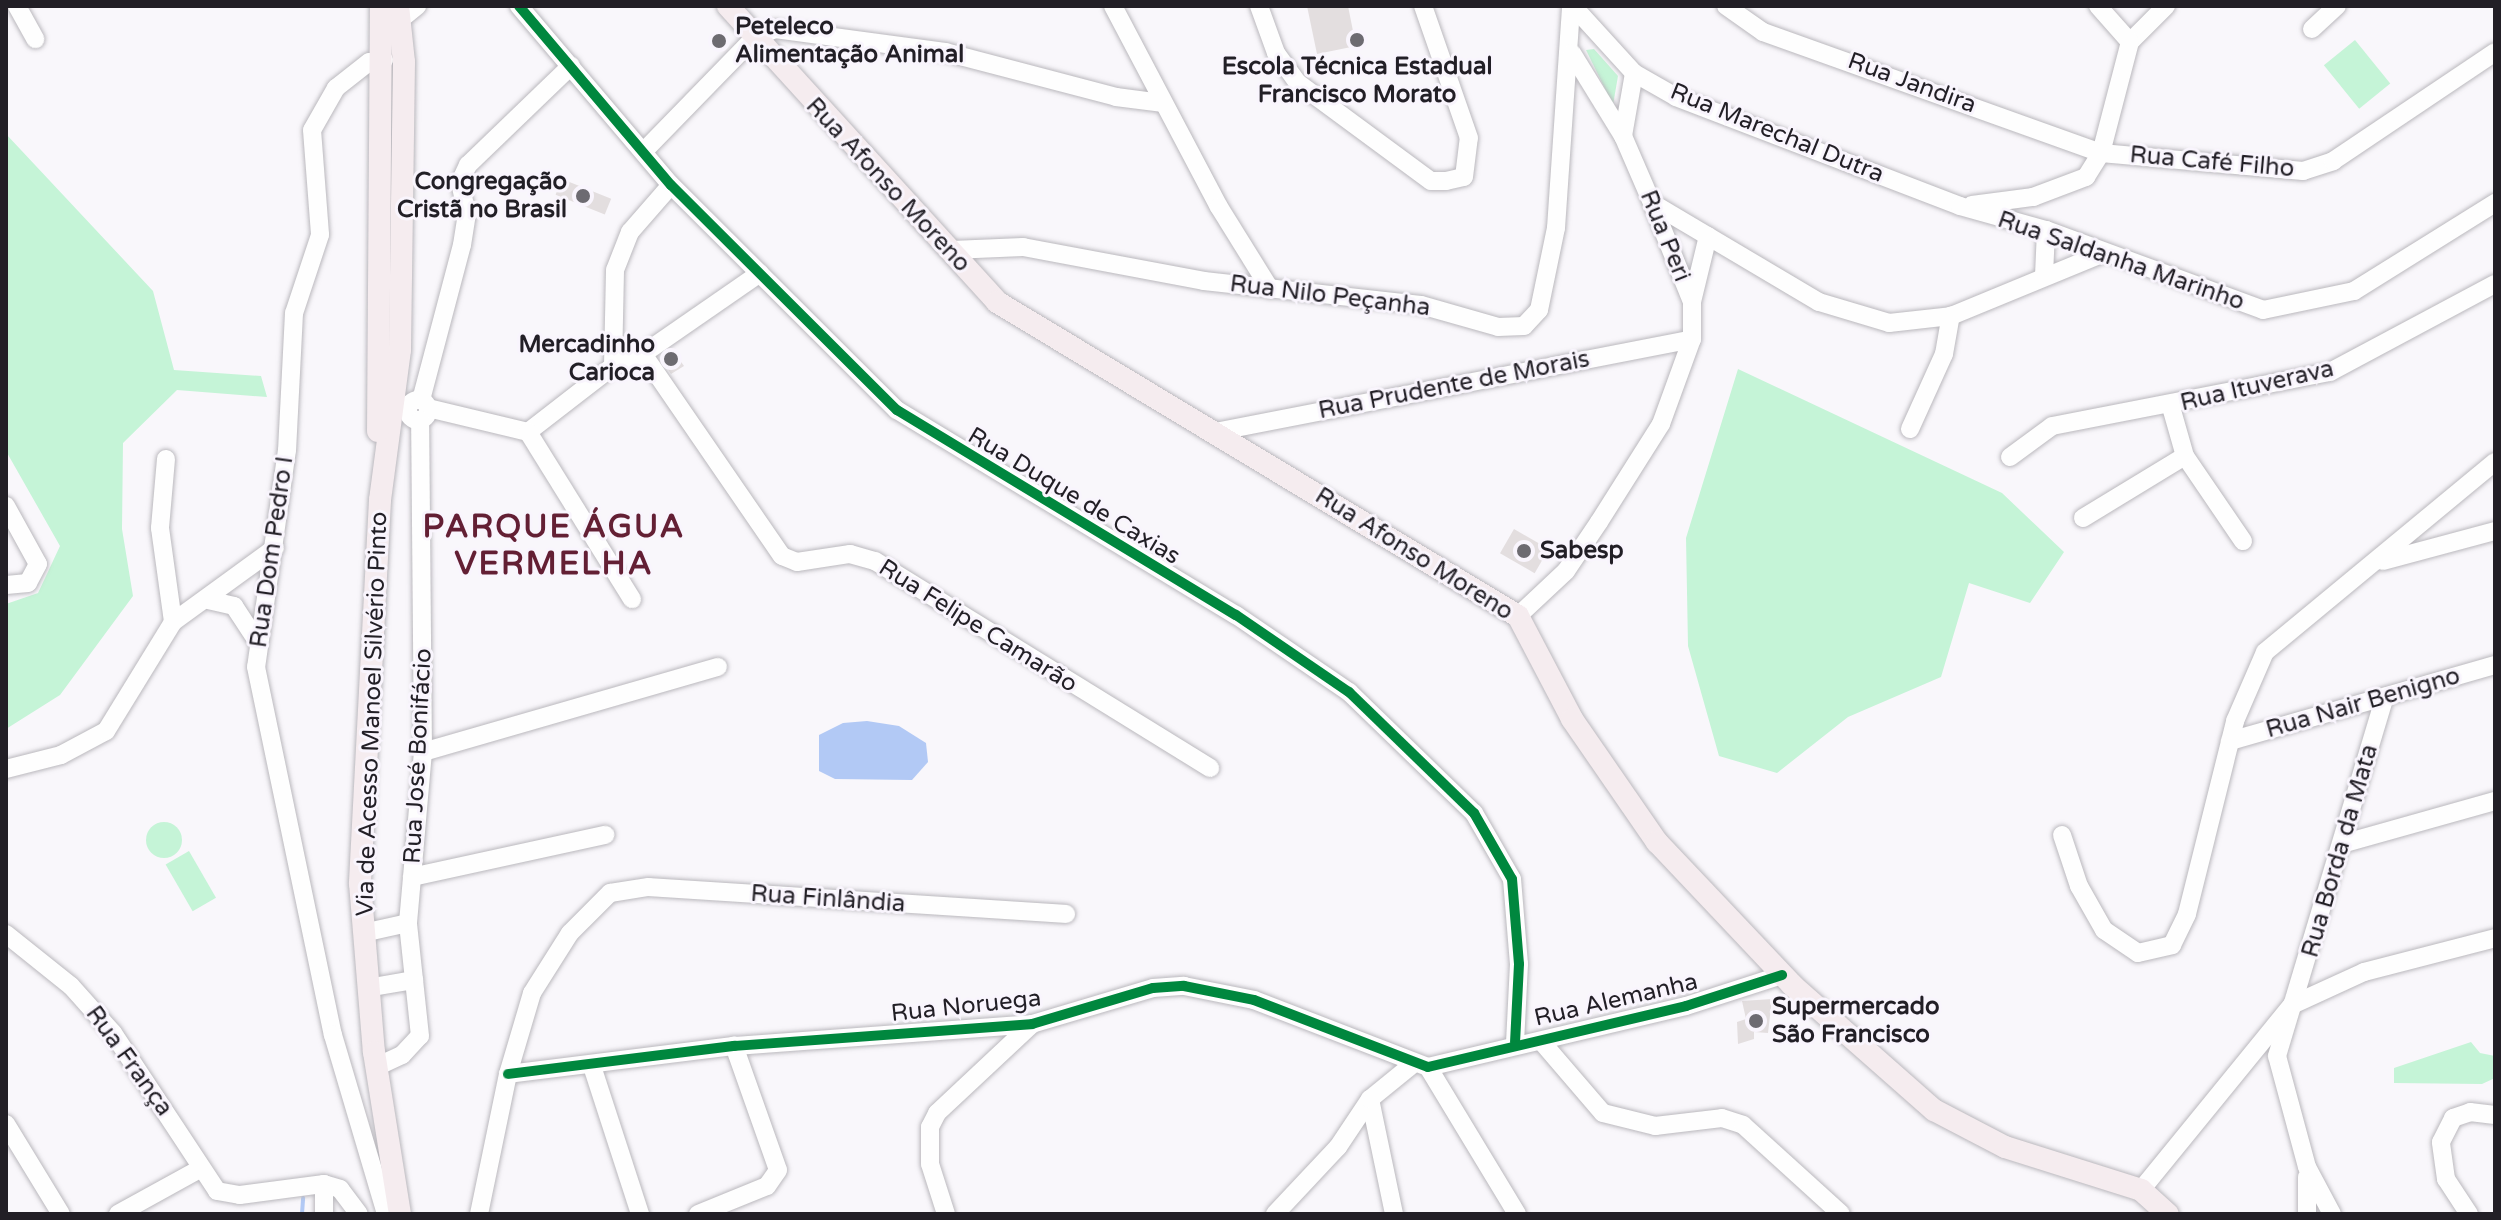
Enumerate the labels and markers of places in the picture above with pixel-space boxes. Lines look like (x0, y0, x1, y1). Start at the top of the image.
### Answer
place label: Peteleco Alimentação Animal (735, 13, 964, 69)
marker: Escola Técnica Estadual Francisco Morato (1348, 31, 1366, 49)
marker: Peteleco Alimentação Animal (710, 32, 728, 50)
place label: Escola Técnica Estadual Francisco Morato (1222, 53, 1492, 109)
place label: Congregação Cristã no Brasil (397, 168, 567, 224)
marker: Congregação Cristã no Brasil (574, 187, 592, 205)
place label: Mercadinho Carioca (519, 331, 655, 387)
marker: Mercadinho Carioca (662, 350, 680, 368)
place label: Sabesp (1540, 537, 1624, 565)
marker: Sabesp (1515, 542, 1533, 560)
place label: Supermercado São Francisco (1772, 993, 1940, 1049)
marker: Supermercado São Francisco (1747, 1012, 1765, 1030)

